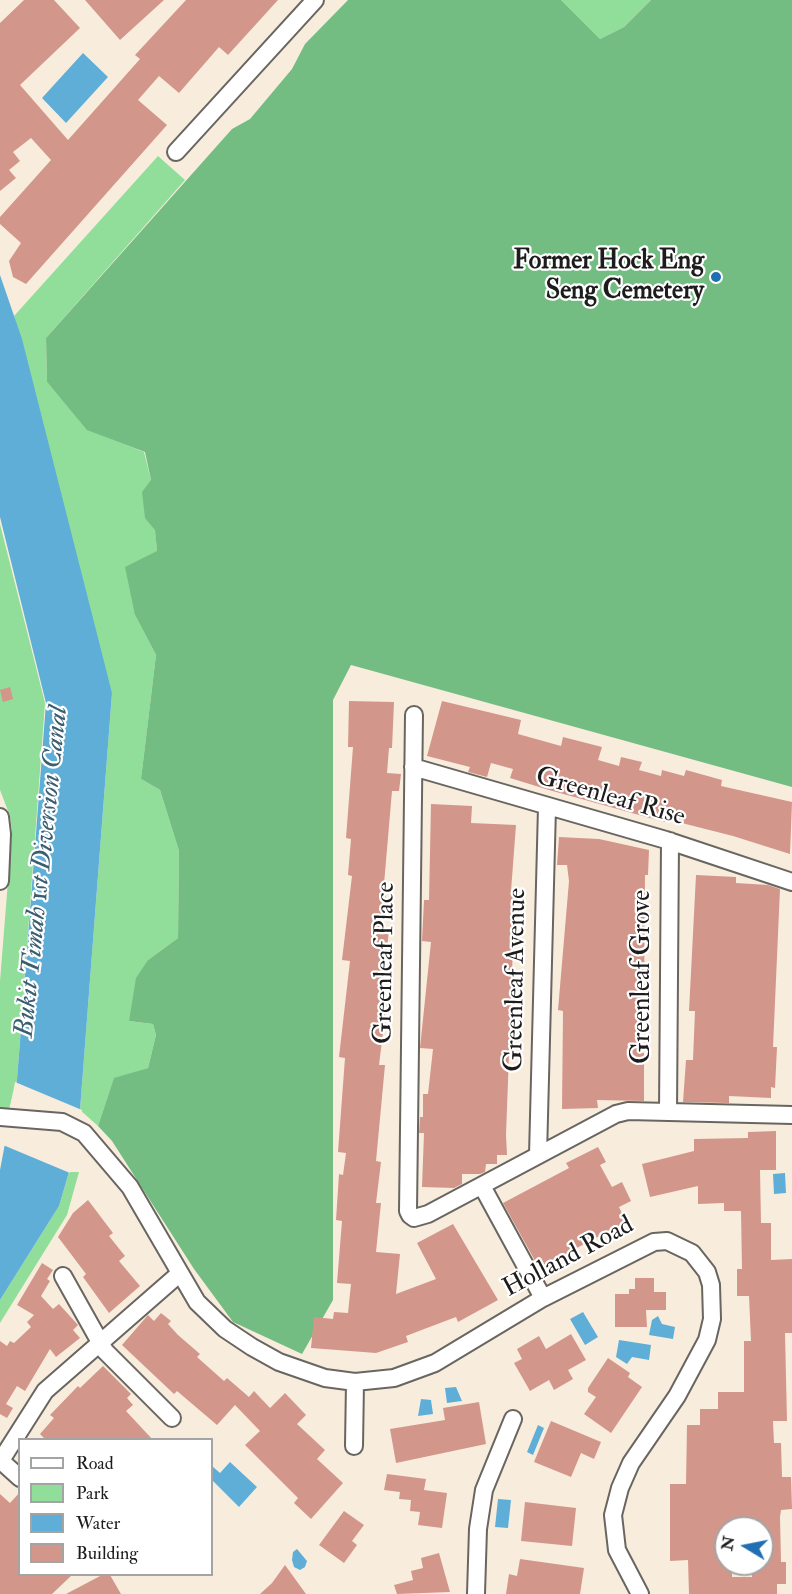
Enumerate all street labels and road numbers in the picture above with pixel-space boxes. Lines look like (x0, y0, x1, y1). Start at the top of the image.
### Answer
street label: Greenleaf Rise (532, 762, 688, 834)
street label: Greenleaf Place (369, 881, 403, 1045)
street label: Greenleaf Avenue (500, 888, 534, 1072)
street label: Greenleaf Grove (627, 890, 659, 1064)
street label: Holland Road (498, 1211, 640, 1305)

